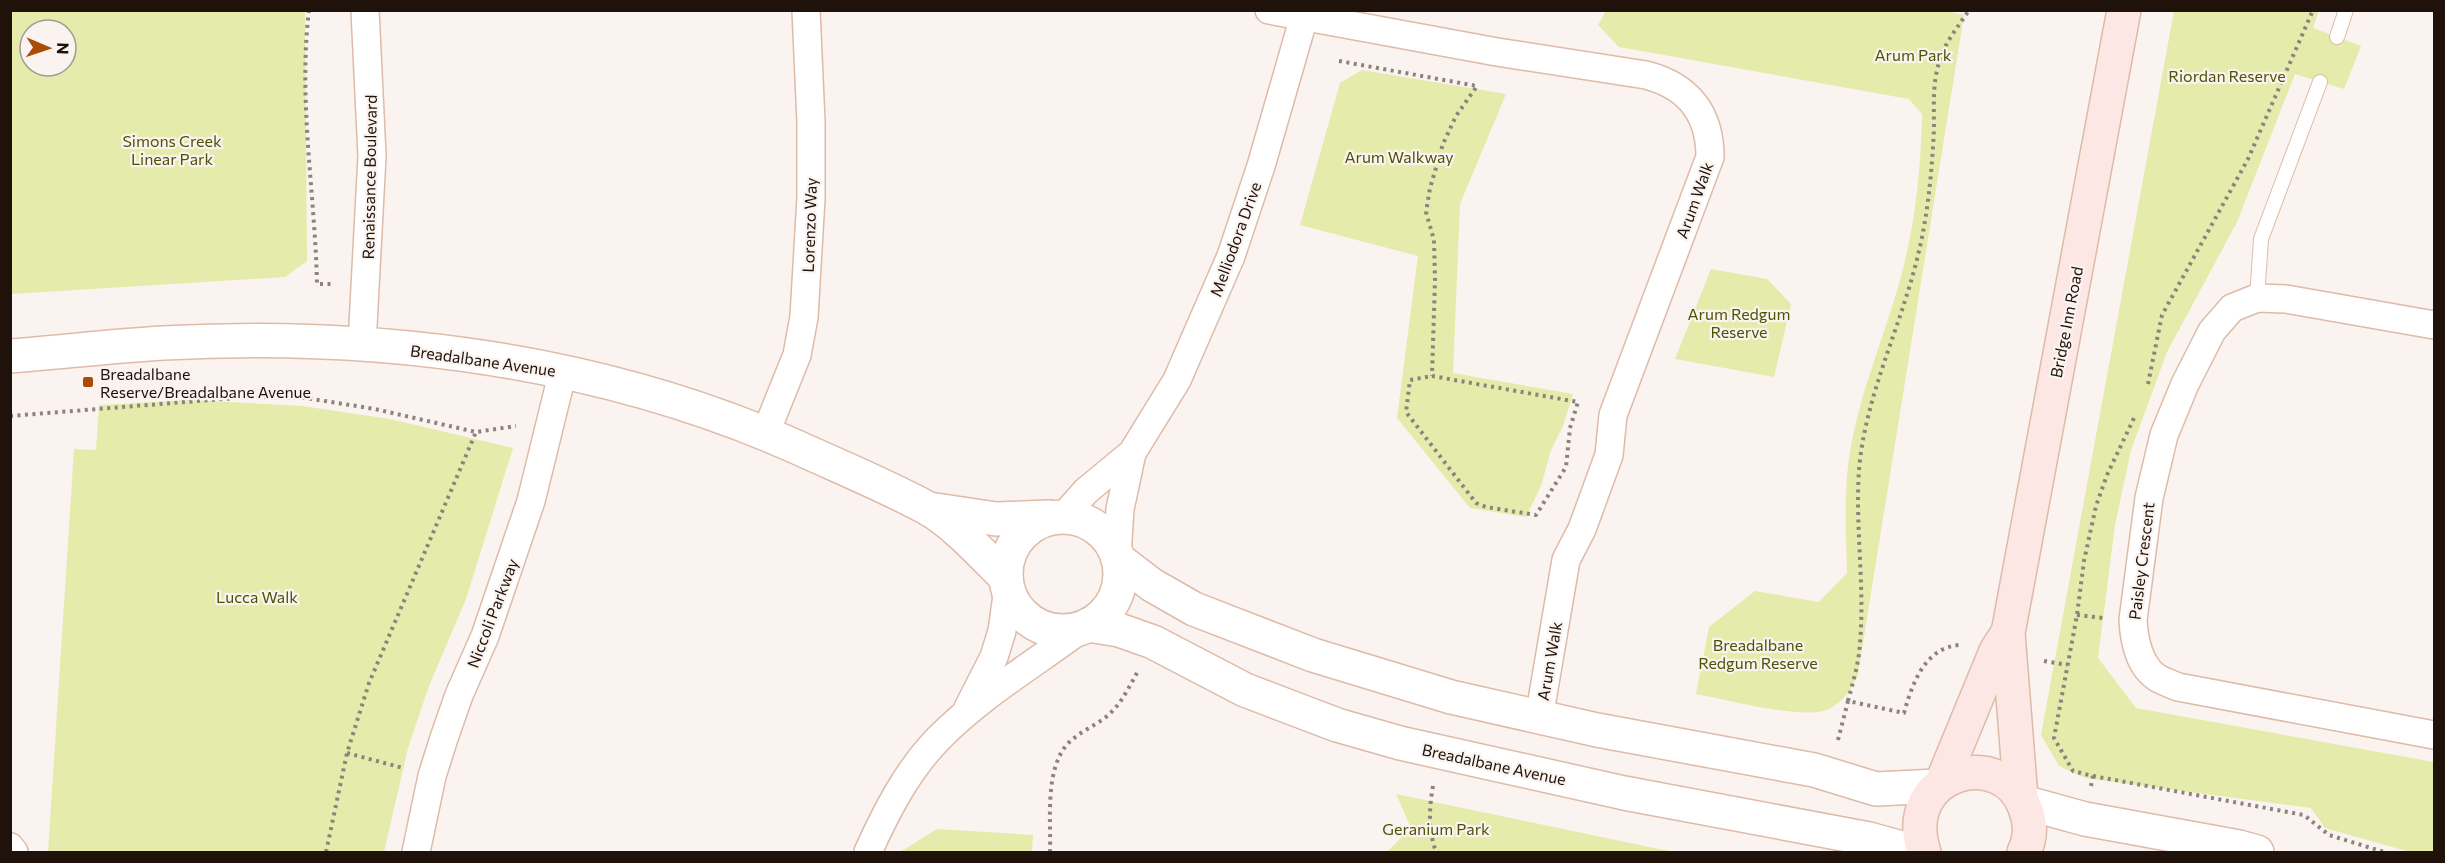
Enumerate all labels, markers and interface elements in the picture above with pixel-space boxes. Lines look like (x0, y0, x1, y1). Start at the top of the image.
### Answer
north arrow (18, 18, 78, 78)
text: N (54, 42, 73, 55)
park label: Arum Park (1875, 45, 1952, 64)
park label: Riordan Reserve (2168, 66, 2286, 85)
street label: Renaissance Boulevard (358, 95, 380, 259)
park label: Simons Creek Linear Park (122, 131, 222, 168)
park label: Arum Walkway (1344, 147, 1454, 166)
street label: Arum Walk (1671, 159, 1717, 241)
street label: Lorenzo Way (798, 177, 820, 273)
street label: Melliodora Drive (1205, 179, 1265, 299)
street label: Bridge Inn Road (2046, 265, 2086, 379)
park label: Arum Redgum Reserve (1688, 304, 1790, 341)
street label: Breadalbane Avenue (409, 340, 557, 380)
place label: Breadalbane Reserve/Breadalbane Avenue (100, 364, 311, 401)
marker: Breadalbane Reserve/Breadalbane Avenue (81, 375, 95, 389)
street label: Paisley Crescent (2124, 501, 2158, 621)
street label: Niccoli Parkway (462, 556, 522, 670)
park label: Lucca Walk (216, 587, 298, 606)
street label: Arum Walk (1533, 620, 1565, 702)
park label: Breadalbane Redgum Reserve (1698, 635, 1818, 672)
street label: Breadalbane Avenue (1420, 739, 1568, 789)
park label: Geranium Park (1382, 819, 1490, 838)

